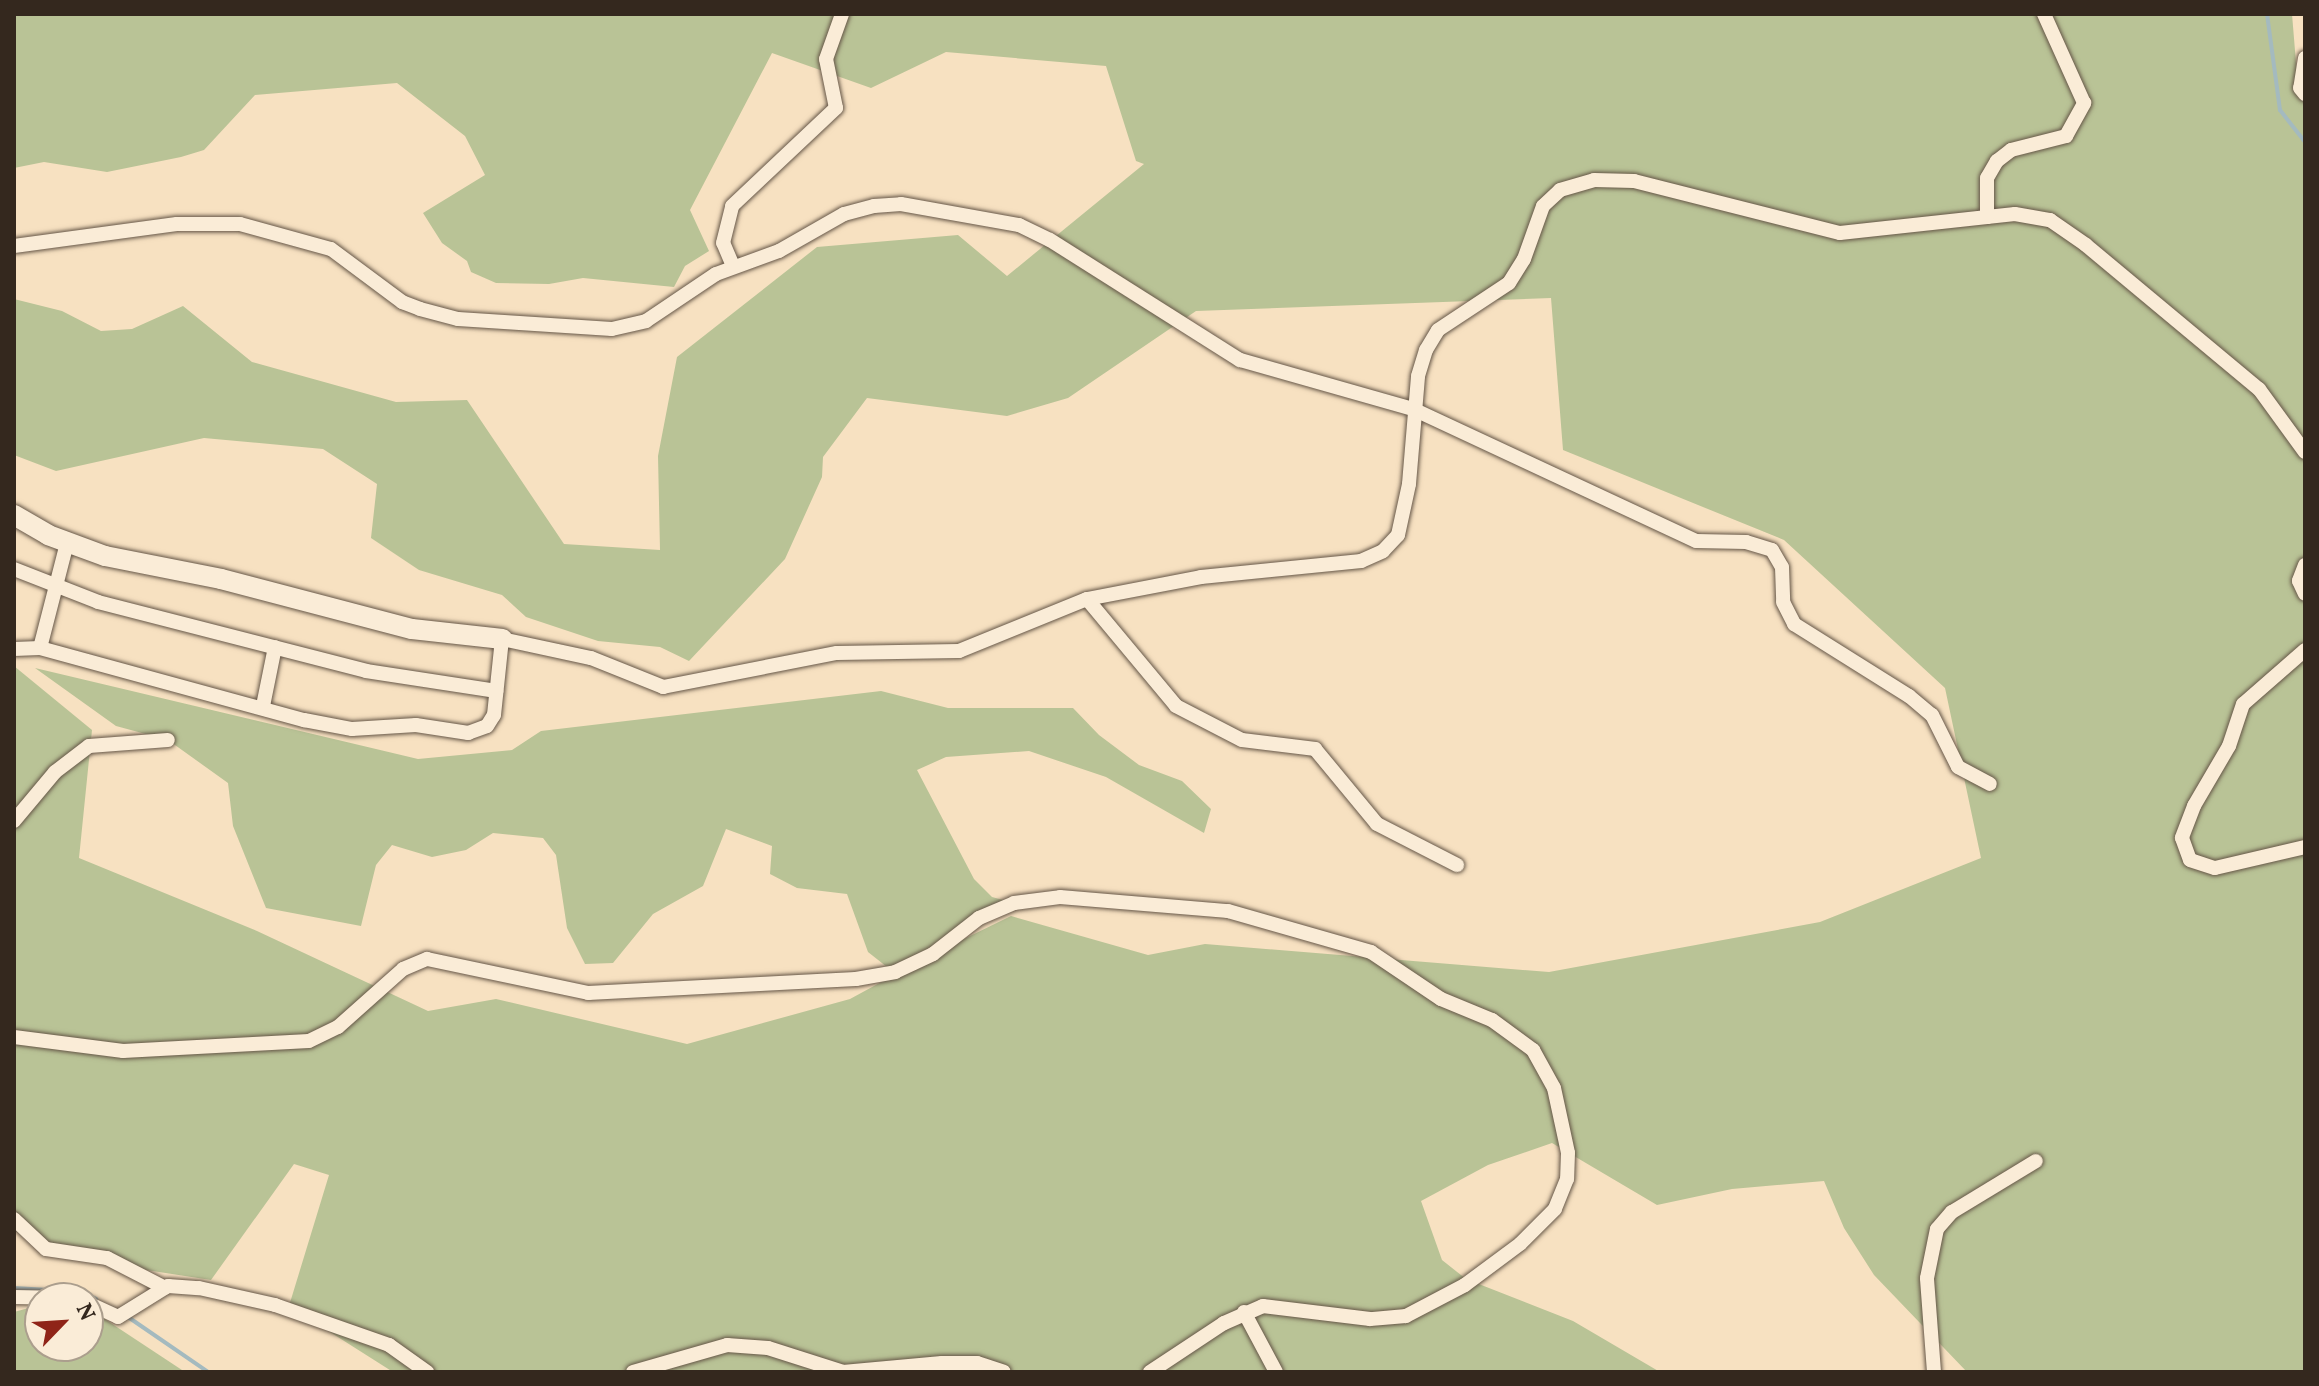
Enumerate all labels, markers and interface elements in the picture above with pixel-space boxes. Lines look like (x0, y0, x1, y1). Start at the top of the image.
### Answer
north arrow (24, 1282, 104, 1362)
text: N (67, 1299, 102, 1326)

